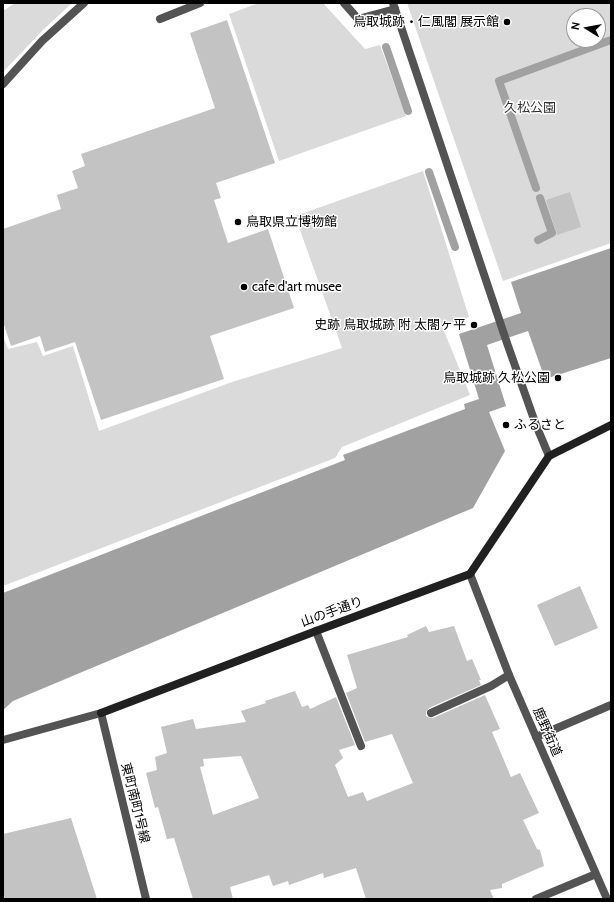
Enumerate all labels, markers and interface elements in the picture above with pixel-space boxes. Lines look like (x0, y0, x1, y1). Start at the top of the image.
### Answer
north arrow (566, 8, 606, 48)
place label: 鳥取城跡・仁風閣 展示館 (353, 14, 499, 30)
marker: 鳥取城跡・仁風閣 展示館 (502, 17, 512, 27)
text: N (568, 21, 583, 31)
park label: 久松公園 (504, 100, 556, 116)
place label: 鳥取県立博物館 (246, 214, 337, 230)
marker: 鳥取県立博物館 (233, 217, 243, 227)
place label: cafe d'art musee (252, 279, 342, 295)
marker: cafe d'art musee (239, 282, 249, 292)
place label: 史跡 鳥取城跡 附 太閤ヶ平 (314, 317, 466, 333)
marker: 史跡 鳥取城跡 附 太閤ヶ平 (469, 320, 479, 330)
place label: 鳥取城跡 久松公園 (443, 370, 550, 386)
marker: 鳥取城跡 久松公園 (553, 373, 563, 383)
place label: ふるさと (514, 417, 566, 433)
marker: ふるさと (501, 420, 511, 430)
street label: 山の手通り (299, 594, 365, 630)
street label: 鹿野街道 (529, 705, 565, 759)
street label: 東町南町1号線 (117, 761, 153, 845)

